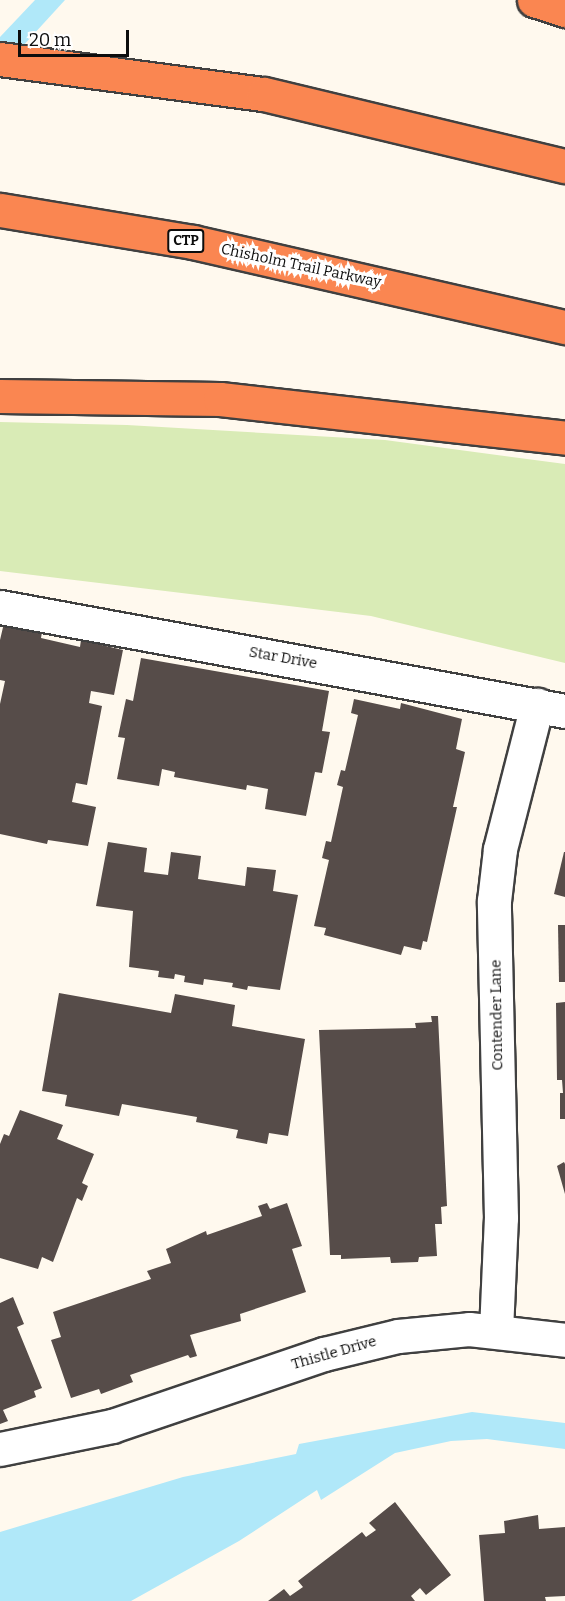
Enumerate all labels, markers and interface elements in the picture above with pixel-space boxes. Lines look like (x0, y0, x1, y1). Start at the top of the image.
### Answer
scale bar (21, 18, 132, 56)
text: 20 m (29, 29, 71, 51)
road number: CTP (166, 230, 206, 252)
street label: Chisholm Trail Parkway (219, 240, 383, 292)
street label: Star Drive (248, 643, 318, 673)
street label: Contender Lane (487, 959, 507, 1071)
street label: Thistle Drive (290, 1332, 378, 1374)

